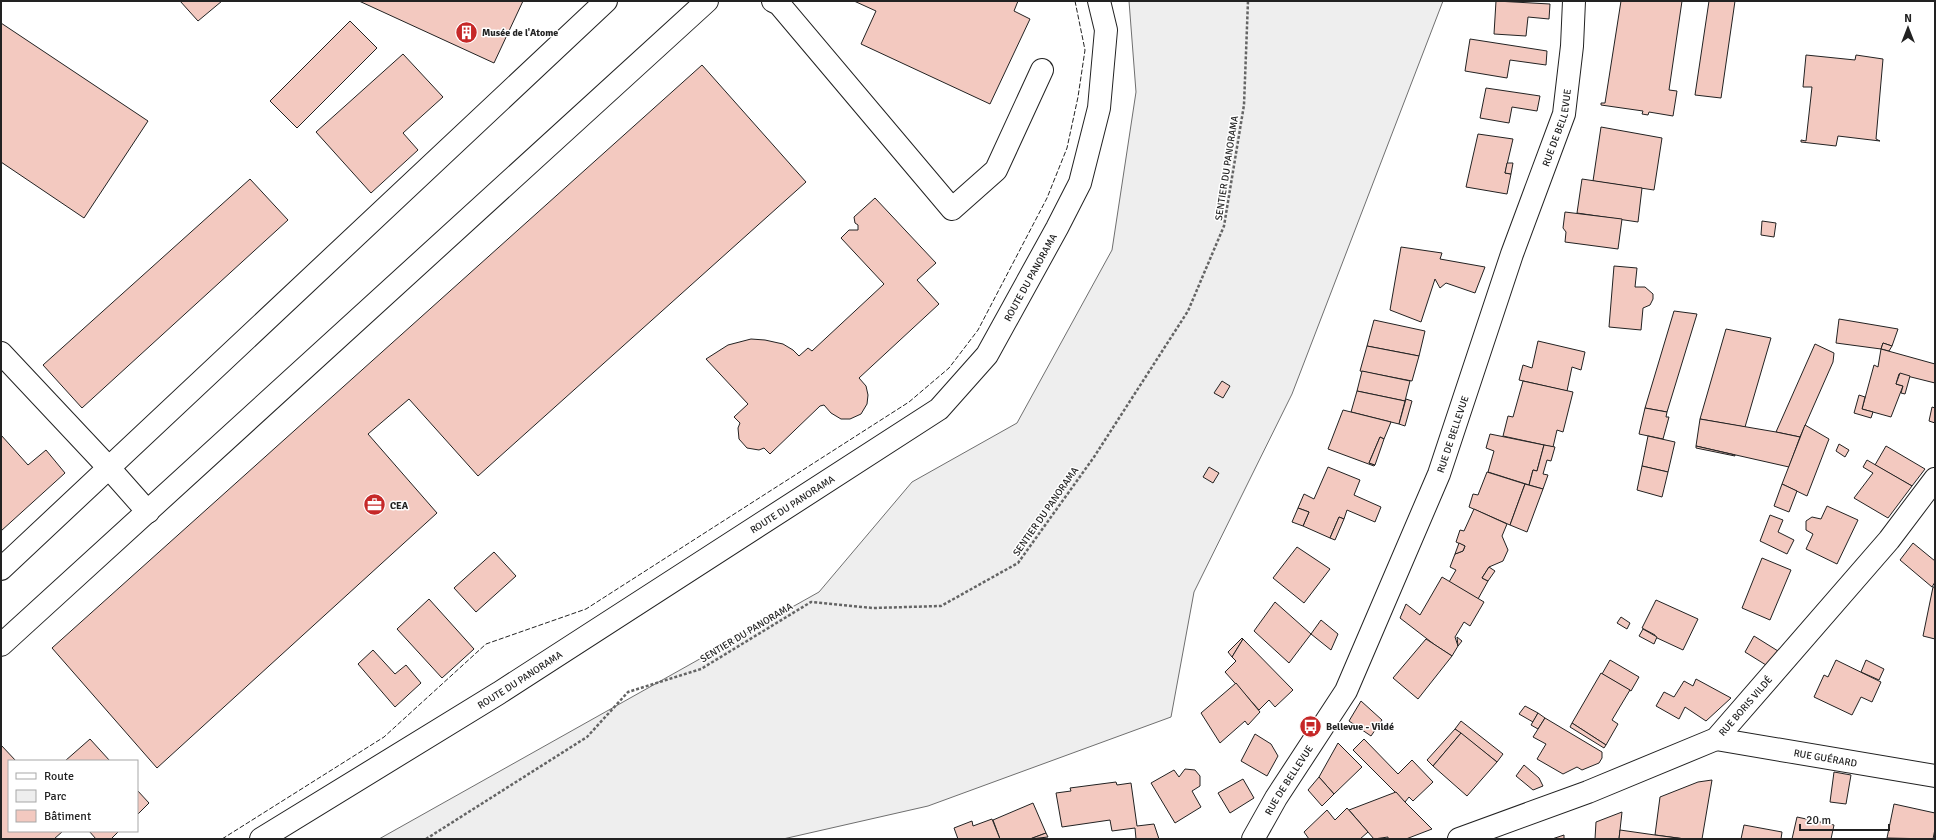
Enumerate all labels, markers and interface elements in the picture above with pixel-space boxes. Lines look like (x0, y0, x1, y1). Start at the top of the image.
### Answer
north arrow (1888, 8, 1928, 48)
text: N (1904, 12, 1912, 25)
building icon: Musée de l'Atome (454, 19, 480, 45)
place label: Musée de l'Atome (482, 27, 558, 39)
street label: RUE DE BELLEVUE (1540, 88, 1574, 168)
street label: SENTIER DU PANORAMA (1213, 115, 1241, 221)
street label: ROUTE DU PANORAMA (1002, 232, 1060, 324)
street label: RUE DE BELLEVUE (1435, 394, 1472, 475)
street label: SENTIER DU PANORAMA (1011, 465, 1081, 558)
street label: ROUTE DU PANORAMA (748, 473, 837, 536)
office icon: CEA (361, 492, 387, 518)
place label: CEA (390, 500, 409, 512)
street label: SENTIER DU PANORAMA (698, 600, 795, 665)
street label: ROUTE DU PANORAMA (476, 649, 565, 712)
street label: RUE BORIS VILDÉ (1716, 673, 1775, 739)
bus stop icon: Bellevue - Vildé (1298, 713, 1324, 739)
place label: Bellevue - Vildé (1326, 721, 1394, 733)
street label: RUE DE BELLEVUE (1263, 743, 1316, 817)
street label: RUE GUÉRARD (1793, 747, 1858, 770)
legend (8, 760, 138, 832)
text: Route (44, 769, 74, 784)
text: Parc (44, 789, 67, 804)
scale bar (1800, 806, 1889, 832)
text: Bâtiment (44, 809, 91, 824)
text: 20 m (1806, 813, 1831, 828)

